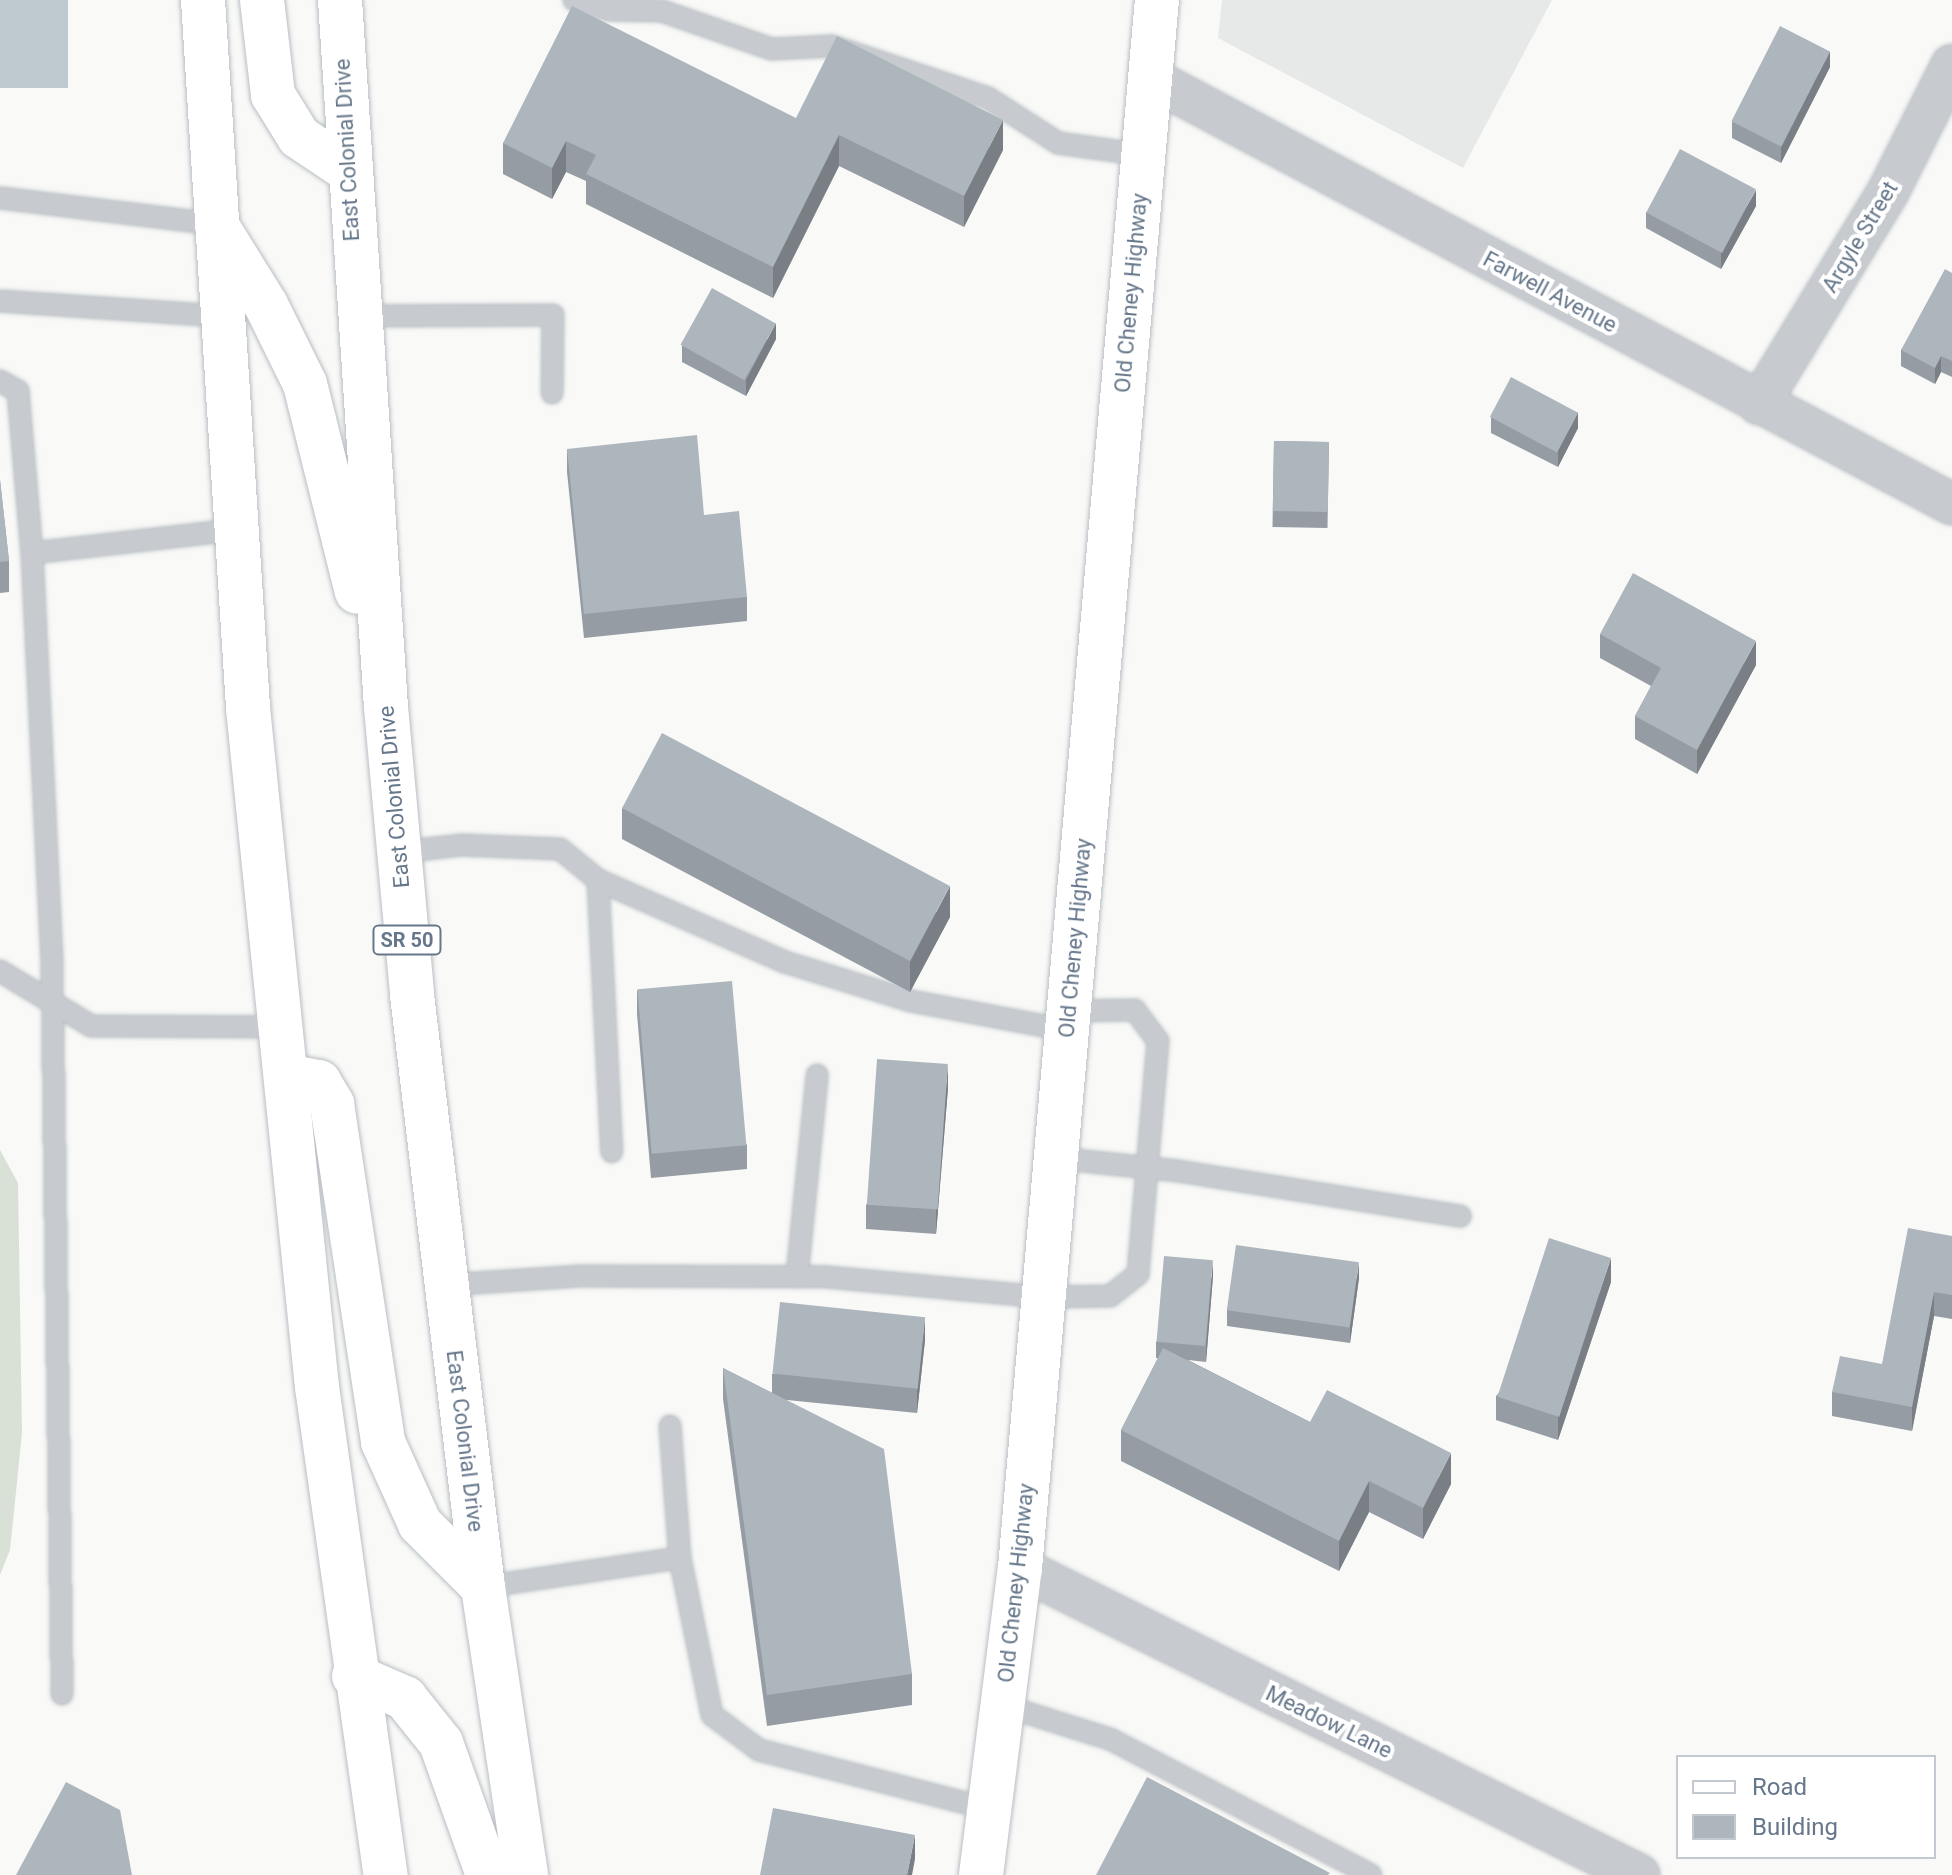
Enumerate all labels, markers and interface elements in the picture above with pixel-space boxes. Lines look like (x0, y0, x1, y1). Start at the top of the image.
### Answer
street label: East Colonial Drive (329, 58, 365, 242)
street label: Argyle Street (1817, 177, 1903, 297)
street label: Old Cheney Highway (1109, 192, 1153, 394)
street label: Farwell Avenue (1479, 246, 1621, 338)
street label: East Colonial Drive (373, 705, 415, 889)
street label: Old Cheney Highway (1053, 837, 1097, 1039)
road number: SR 50 (371, 924, 443, 956)
street label: East Colonial Drive (441, 1349, 489, 1533)
street label: Old Cheney Highway (992, 1482, 1040, 1684)
street label: Meadow Lane (1261, 1680, 1397, 1764)
legend (1676, 1755, 1936, 1859)
text: Road (1752, 1773, 1807, 1801)
text: Building (1752, 1813, 1838, 1841)

